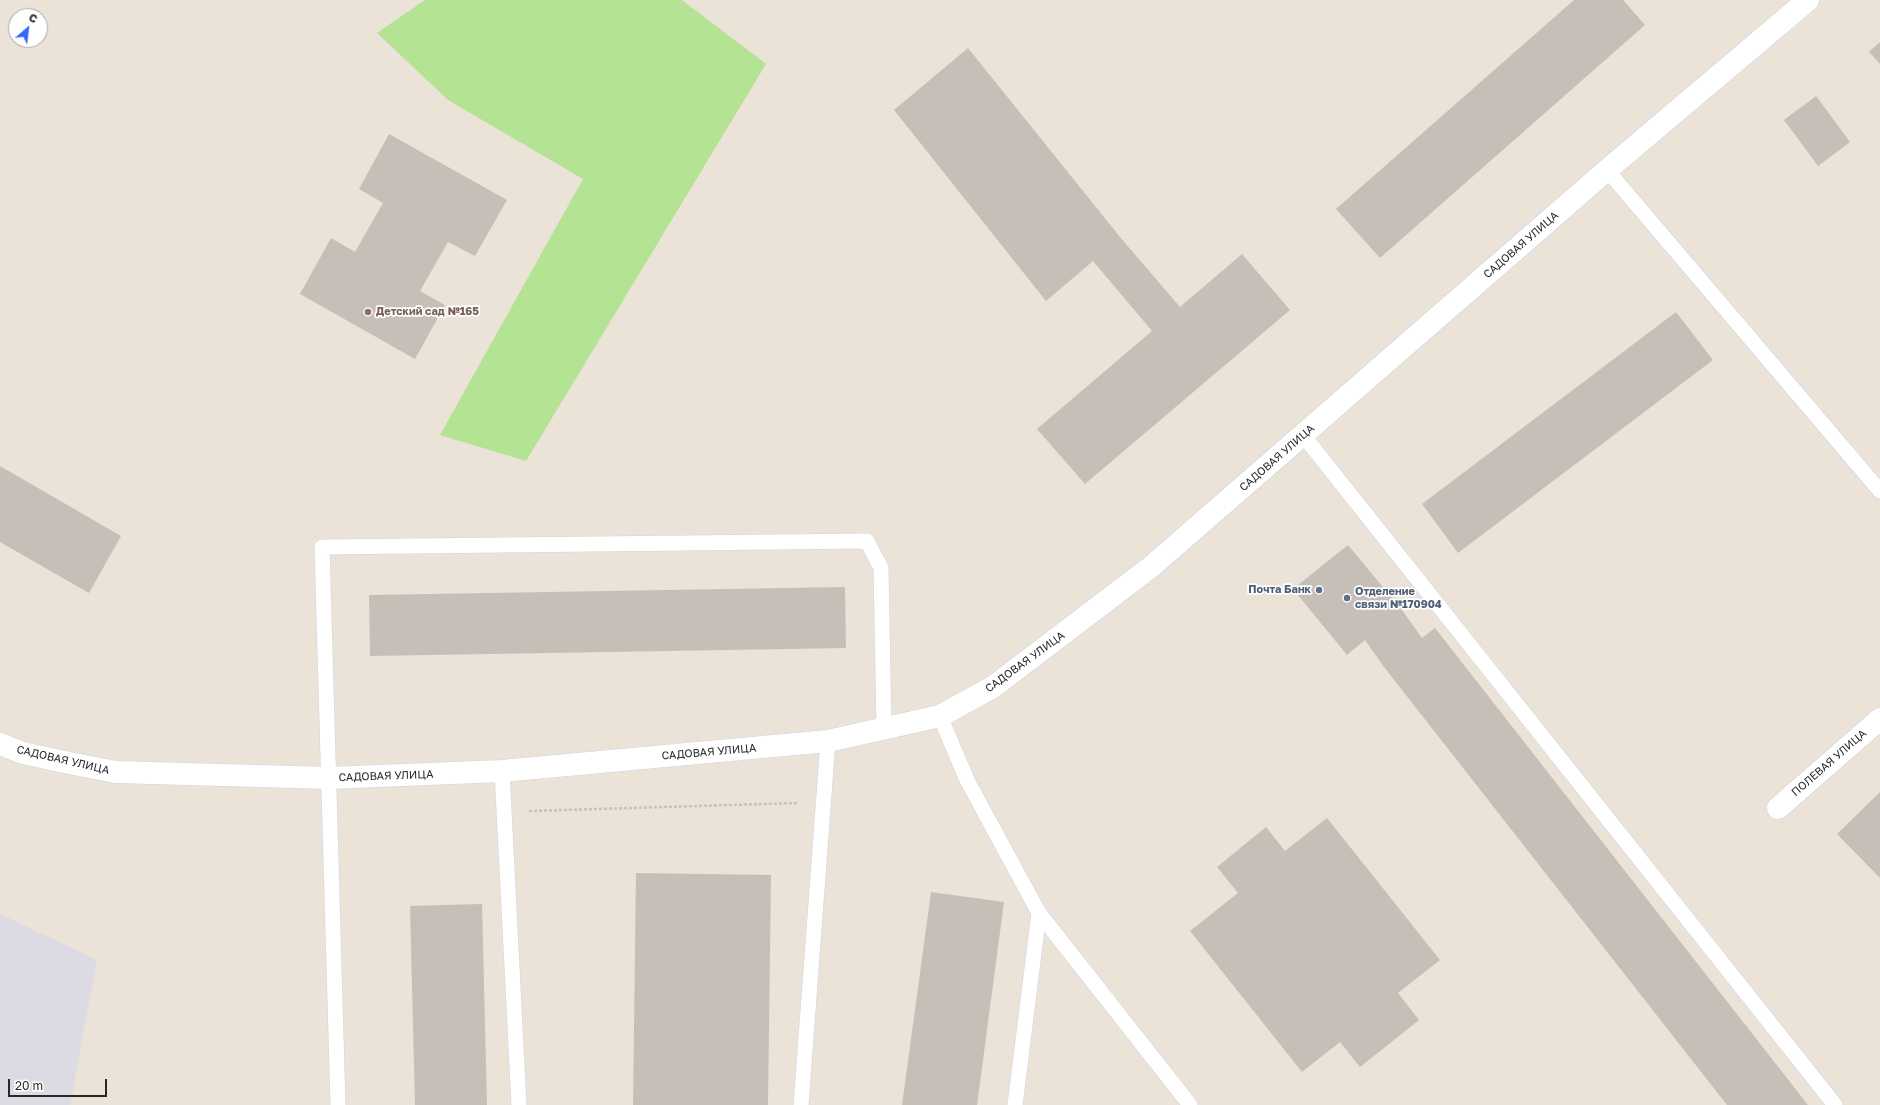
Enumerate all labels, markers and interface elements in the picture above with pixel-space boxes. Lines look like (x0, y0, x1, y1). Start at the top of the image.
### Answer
north arrow (8, 8, 48, 48)
text: С (27, 10, 40, 25)
street label: САДОВАЯ УЛИЦА (1481, 209, 1561, 281)
place label: Детский сад №165 (376, 305, 479, 319)
marker: Детский сад №165 (363, 307, 373, 317)
street label: САДОВАЯ УЛИЦА (1237, 422, 1317, 494)
place label: Почта Банк (1248, 583, 1311, 597)
marker: Почта Банк (1314, 585, 1324, 595)
place label: Отделение связи №170904 (1355, 585, 1442, 611)
marker: Отделение связи №170904 (1342, 593, 1352, 603)
street label: САДОВАЯ УЛИЦА (983, 629, 1067, 695)
street label: ПОЛЕВАЯ УЛИЦА (1789, 727, 1869, 799)
street label: САДОВАЯ УЛИЦА (661, 741, 757, 763)
street label: САДОВАЯ УЛИЦА (15, 743, 111, 777)
street label: САДОВАЯ УЛИЦА (338, 768, 434, 784)
scale bar (10, 1071, 109, 1097)
text: 20 m (15, 1078, 43, 1093)

